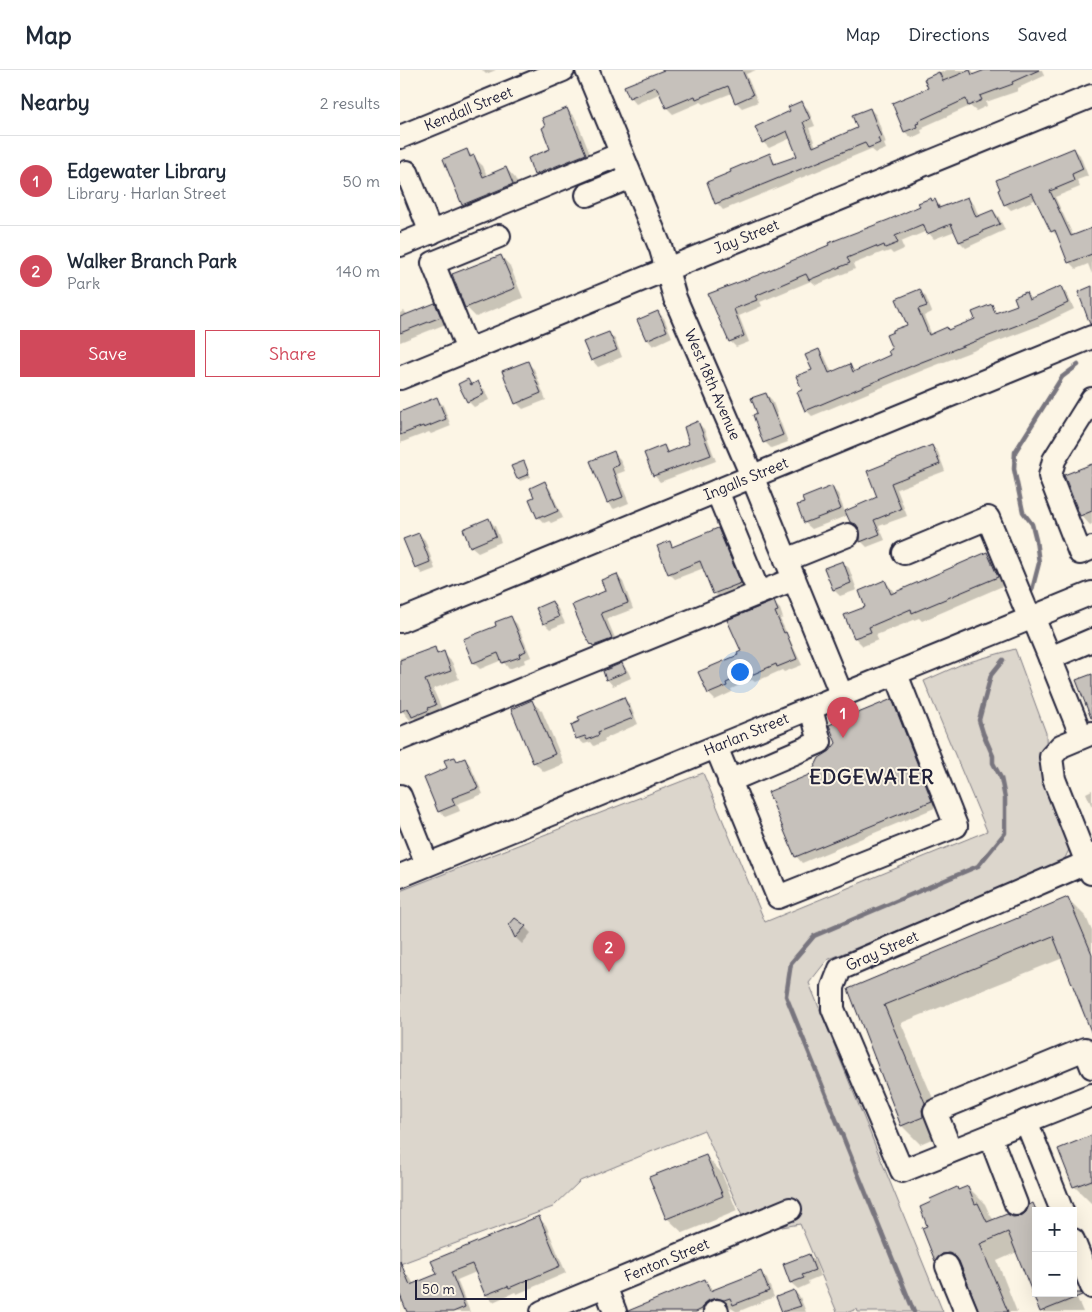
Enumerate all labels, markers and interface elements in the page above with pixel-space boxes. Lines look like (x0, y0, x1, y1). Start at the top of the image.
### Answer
text: Map (25, 20, 72, 50)
text: Map (845, 23, 880, 46)
text: Directions (908, 23, 990, 46)
text: Saved (1018, 23, 1067, 46)
street label: Kendall Street (421, 82, 515, 135)
text: Nearby (20, 89, 90, 116)
text: 2 results (320, 93, 380, 113)
text: Edgewater Library (67, 159, 226, 183)
text: 1 (33, 171, 39, 191)
text: 50 m (342, 171, 380, 191)
text: Library · Harlan Street (67, 183, 226, 203)
street label: Jay Street (711, 215, 781, 258)
text: Walker Branch Park (67, 249, 237, 273)
text: 2 (32, 261, 40, 281)
text: 140 m (336, 261, 380, 281)
text: Park (67, 273, 100, 293)
street label: West 18th Avenue (681, 326, 745, 443)
button: Save (20, 330, 195, 377)
button: Share (205, 330, 380, 377)
street label: Ingalls Street (701, 453, 791, 504)
your location (727, 659, 753, 685)
pin: 1 (827, 697, 859, 738)
street label: Harlan Street (701, 708, 791, 760)
district label: EDGEWATER (809, 764, 935, 789)
street label: Gray Street (843, 926, 921, 975)
pin: 2 (593, 931, 625, 972)
map controls (1032, 1207, 1077, 1297)
button: + (1032, 1207, 1077, 1252)
street label: Fenton Street (621, 1234, 712, 1286)
button: − (1032, 1252, 1077, 1297)
scale bar (415, 1277, 528, 1300)
text: 50 m (422, 1280, 455, 1298)

